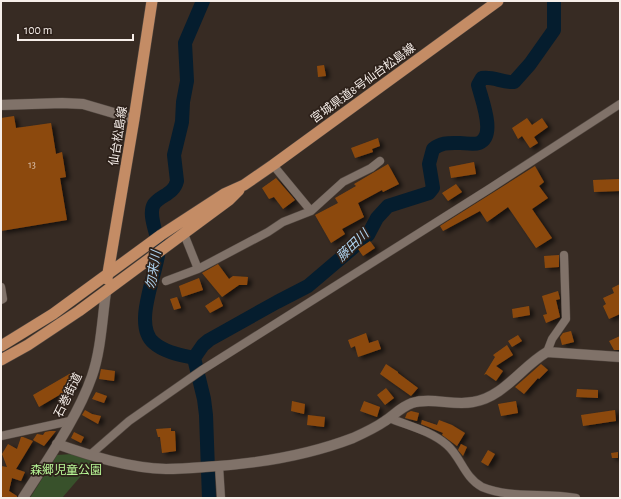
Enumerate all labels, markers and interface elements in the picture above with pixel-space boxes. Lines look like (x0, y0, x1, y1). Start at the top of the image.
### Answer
scale bar (18, 16, 133, 42)
text: 100 m (24, 24, 52, 36)
street label: 宮城県道8号仙台松島線 (308, 40, 417, 125)
street label: 仙台松島線 (106, 105, 129, 167)
house number: 13 (28, 160, 36, 170)
water label: 藤田川 (334, 226, 373, 264)
water label: 勿来川 (144, 248, 164, 290)
street label: 石巻街道 (51, 370, 84, 419)
park label: 森郷児童公園 (30, 463, 102, 476)

